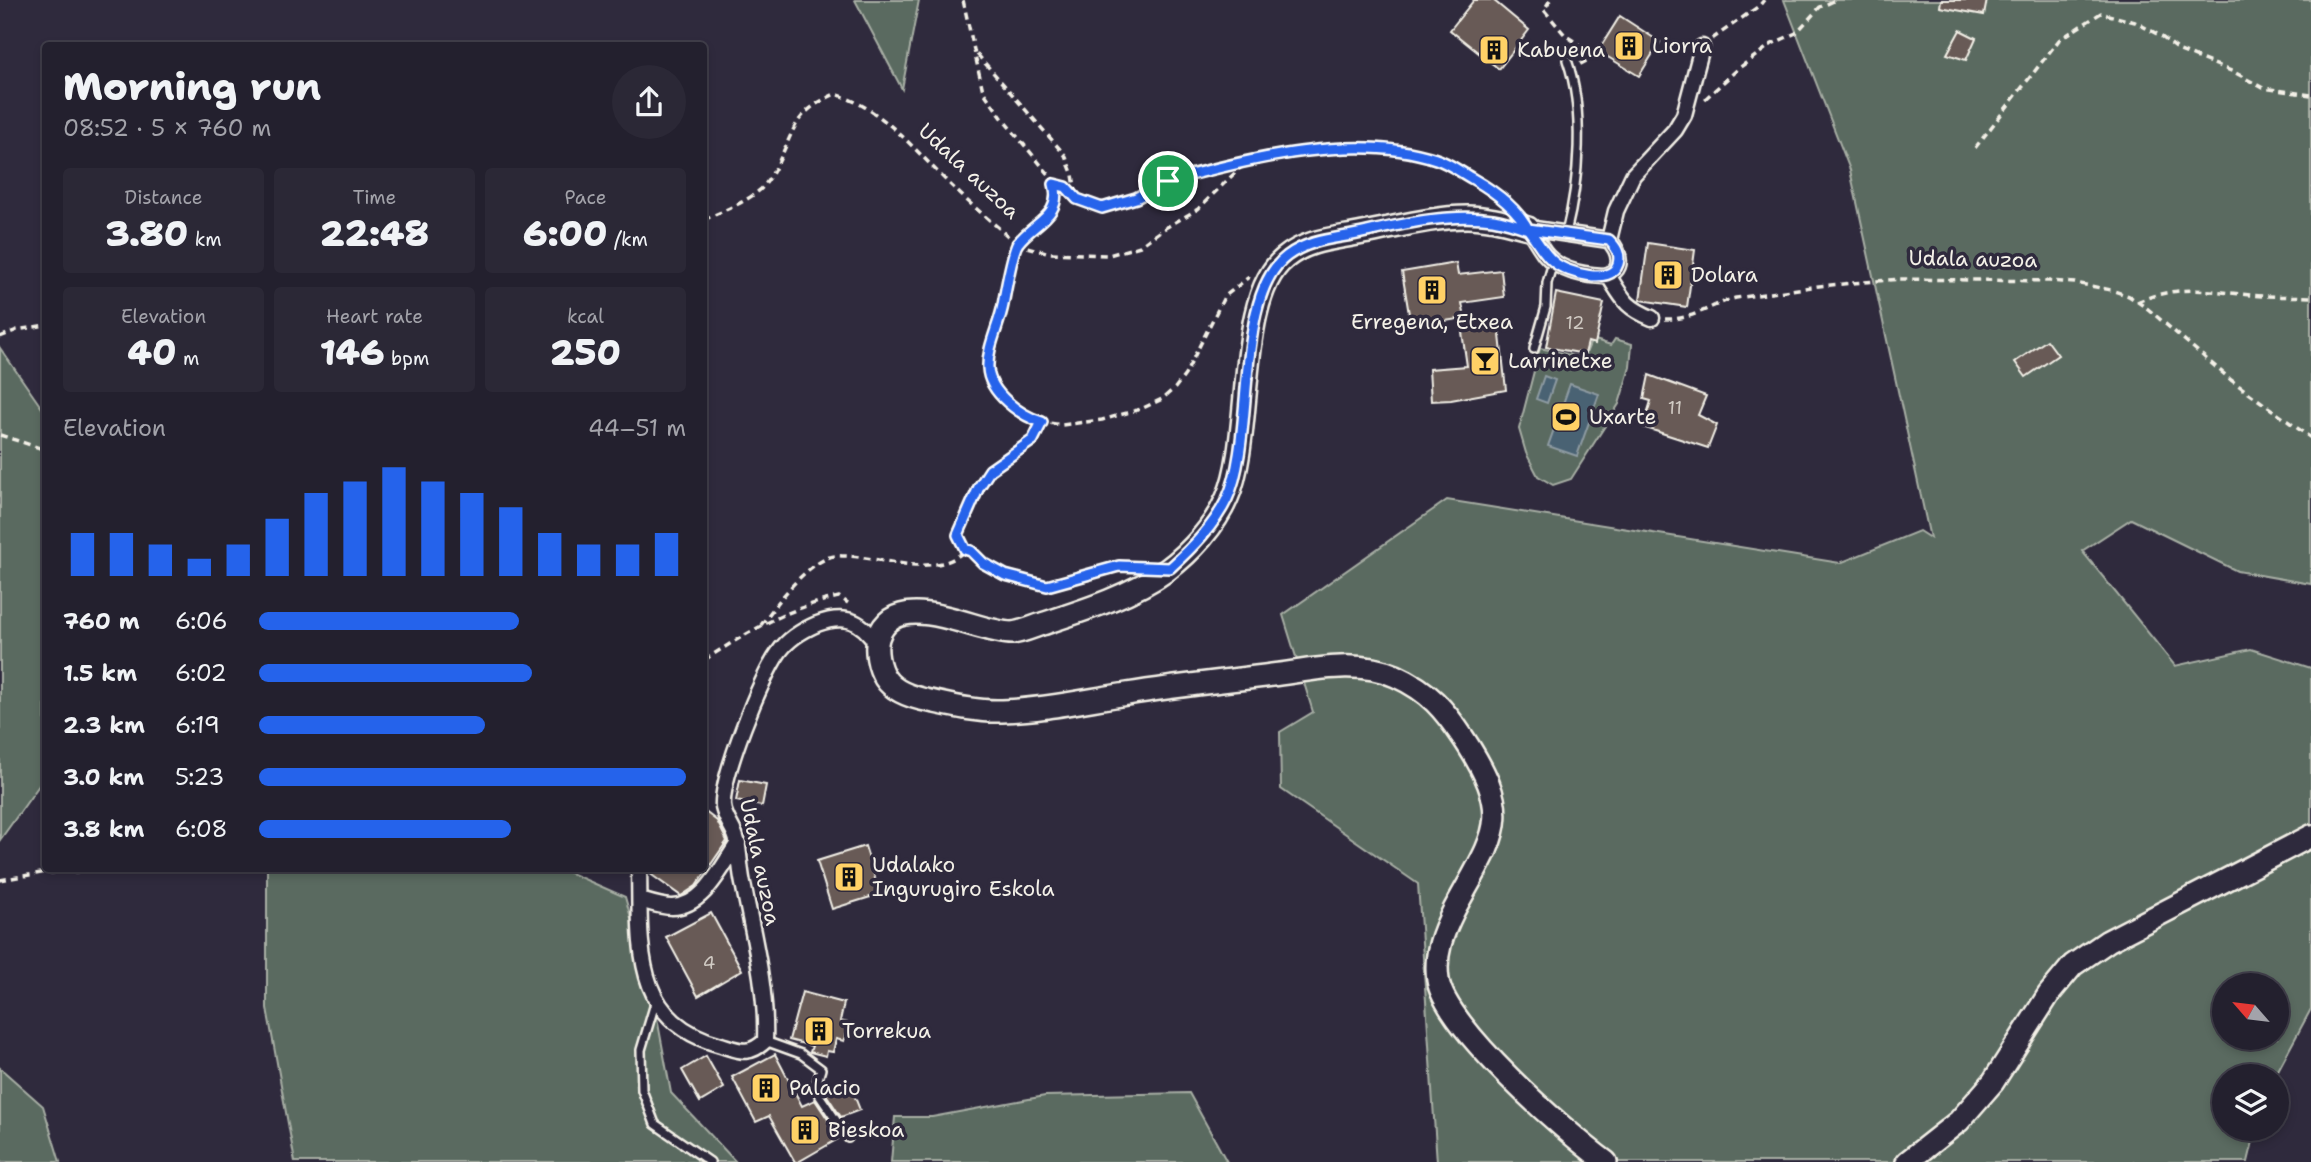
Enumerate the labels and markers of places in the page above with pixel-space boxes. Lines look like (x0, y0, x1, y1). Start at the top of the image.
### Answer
building icon: Liorra (1612, 29, 1646, 63)
place label: Liorra (1652, 32, 1712, 60)
building icon: Kabuena (1477, 33, 1511, 67)
place label: Kabuena (1517, 36, 1605, 64)
pin (1138, 151, 1198, 211)
building icon: Dolara (1651, 258, 1685, 292)
place label: Dolara (1691, 261, 1758, 289)
building icon: Erregena, Etxea (1415, 273, 1449, 307)
place label: Erregena, Etxea (1351, 308, 1513, 336)
bar icon: Larrinetxe (1468, 344, 1502, 378)
place label: Larrinetxe (1508, 347, 1613, 375)
sports icon: Uxarte (1549, 400, 1583, 434)
place label: Uxarte (1589, 403, 1656, 431)
place label: Udalako Ingurugiro Eskola (872, 851, 1055, 903)
building icon: Udalako Ingurugiro Eskola (832, 860, 866, 894)
building icon: Torrekua (802, 1014, 836, 1048)
place label: Torrekua (842, 1017, 931, 1045)
building icon: Palacio (749, 1071, 783, 1105)
place label: Palacio (789, 1074, 861, 1102)
building icon: Bieskoa (788, 1113, 822, 1147)
place label: Bieskoa (828, 1116, 904, 1144)

